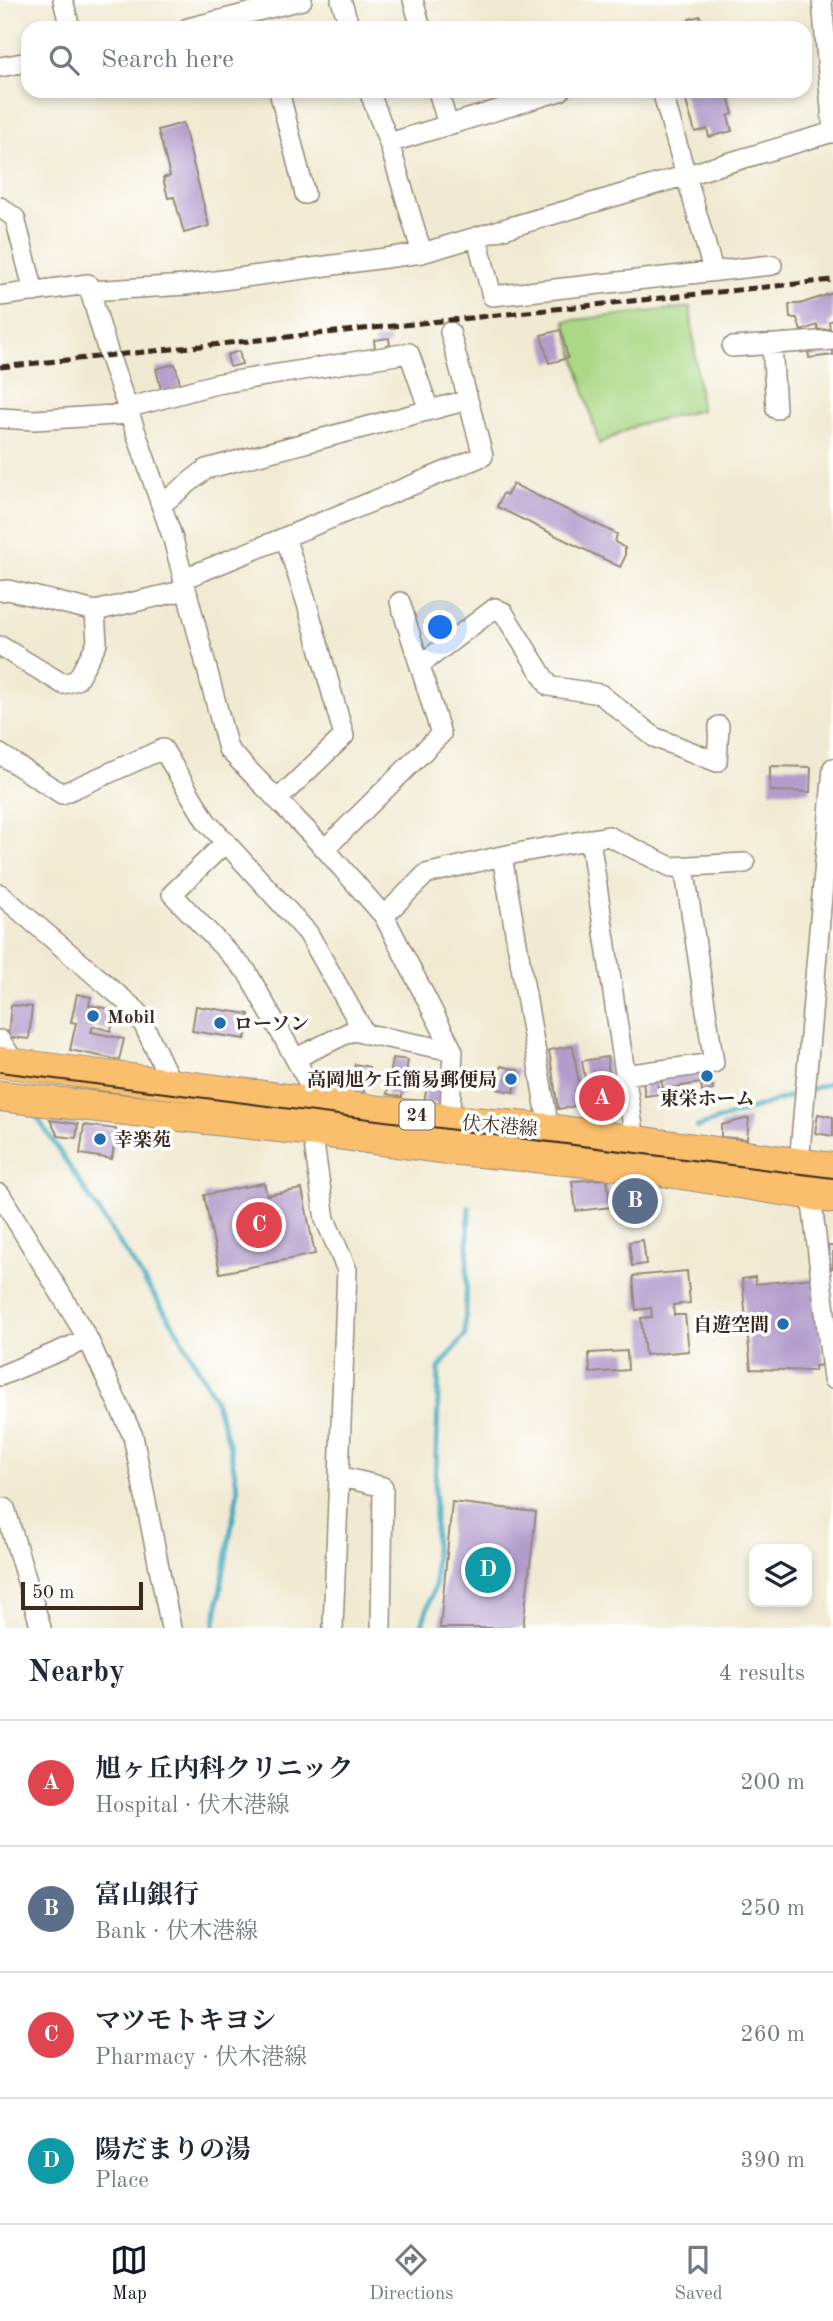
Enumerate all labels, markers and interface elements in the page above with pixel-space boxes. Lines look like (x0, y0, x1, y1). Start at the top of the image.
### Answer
search box (21, 21, 812, 98)
icon: search (45, 41, 83, 79)
text: Search here (101, 47, 234, 73)
your location (423, 610, 457, 644)
marker: Mobil (85, 1008, 101, 1024)
place label: Mobil (107, 1009, 155, 1028)
marker: ローソン (212, 1015, 228, 1031)
place label: ローソン (234, 1015, 309, 1035)
marker: 東栄ホーム (699, 1068, 715, 1084)
place label: 高岡旭ケ丘簡易郵便局 (307, 1069, 497, 1091)
marker: 高岡旭ケ丘簡易郵便局 (503, 1071, 519, 1087)
pin: A (579, 1072, 625, 1124)
place label: 東栄ホーム (659, 1088, 755, 1110)
road number: 24 (400, 1100, 434, 1130)
street label: 伏木港線 (461, 1112, 539, 1140)
place label: 幸楽苑 (114, 1129, 171, 1151)
marker: 幸楽苑 (92, 1131, 108, 1147)
pin: B (612, 1175, 658, 1227)
pin: C (236, 1199, 282, 1251)
place label: 自遊空間 (693, 1314, 769, 1336)
marker: 自遊空間 (775, 1316, 791, 1332)
pin: D (465, 1544, 511, 1596)
map controls (749, 1544, 812, 1607)
button: layers (749, 1544, 812, 1607)
scale bar (21, 1579, 144, 1611)
text: 50 m (32, 1584, 74, 1603)
text: Nearby (28, 1658, 125, 1688)
text: 4 results (719, 1662, 805, 1685)
text: 旭ヶ丘内科クリニック (95, 1757, 353, 1783)
text: A (42, 1771, 60, 1794)
text: 200 m (740, 1771, 805, 1794)
text: Hospital · 伏木港線 (95, 1794, 290, 1817)
text: 富山銀行 (95, 1883, 199, 1909)
text: B (43, 1897, 59, 1920)
text: 250 m (740, 1897, 805, 1920)
text: Bank · 伏木港線 (95, 1920, 258, 1943)
text: マツモトキヨシ (95, 2009, 276, 2035)
text: C (43, 2023, 59, 2046)
text: 260 m (740, 2023, 805, 2046)
text: Pharmacy · 伏木港線 (95, 2046, 307, 2069)
text: 陽だまりの湯 (95, 2138, 251, 2164)
text: D (42, 2149, 60, 2172)
text: 390 m (740, 2149, 805, 2172)
text: Place (95, 2169, 149, 2192)
tab: Map (110, 2241, 148, 2306)
tab: Directions (369, 2241, 454, 2306)
tab: Saved (674, 2241, 723, 2306)

